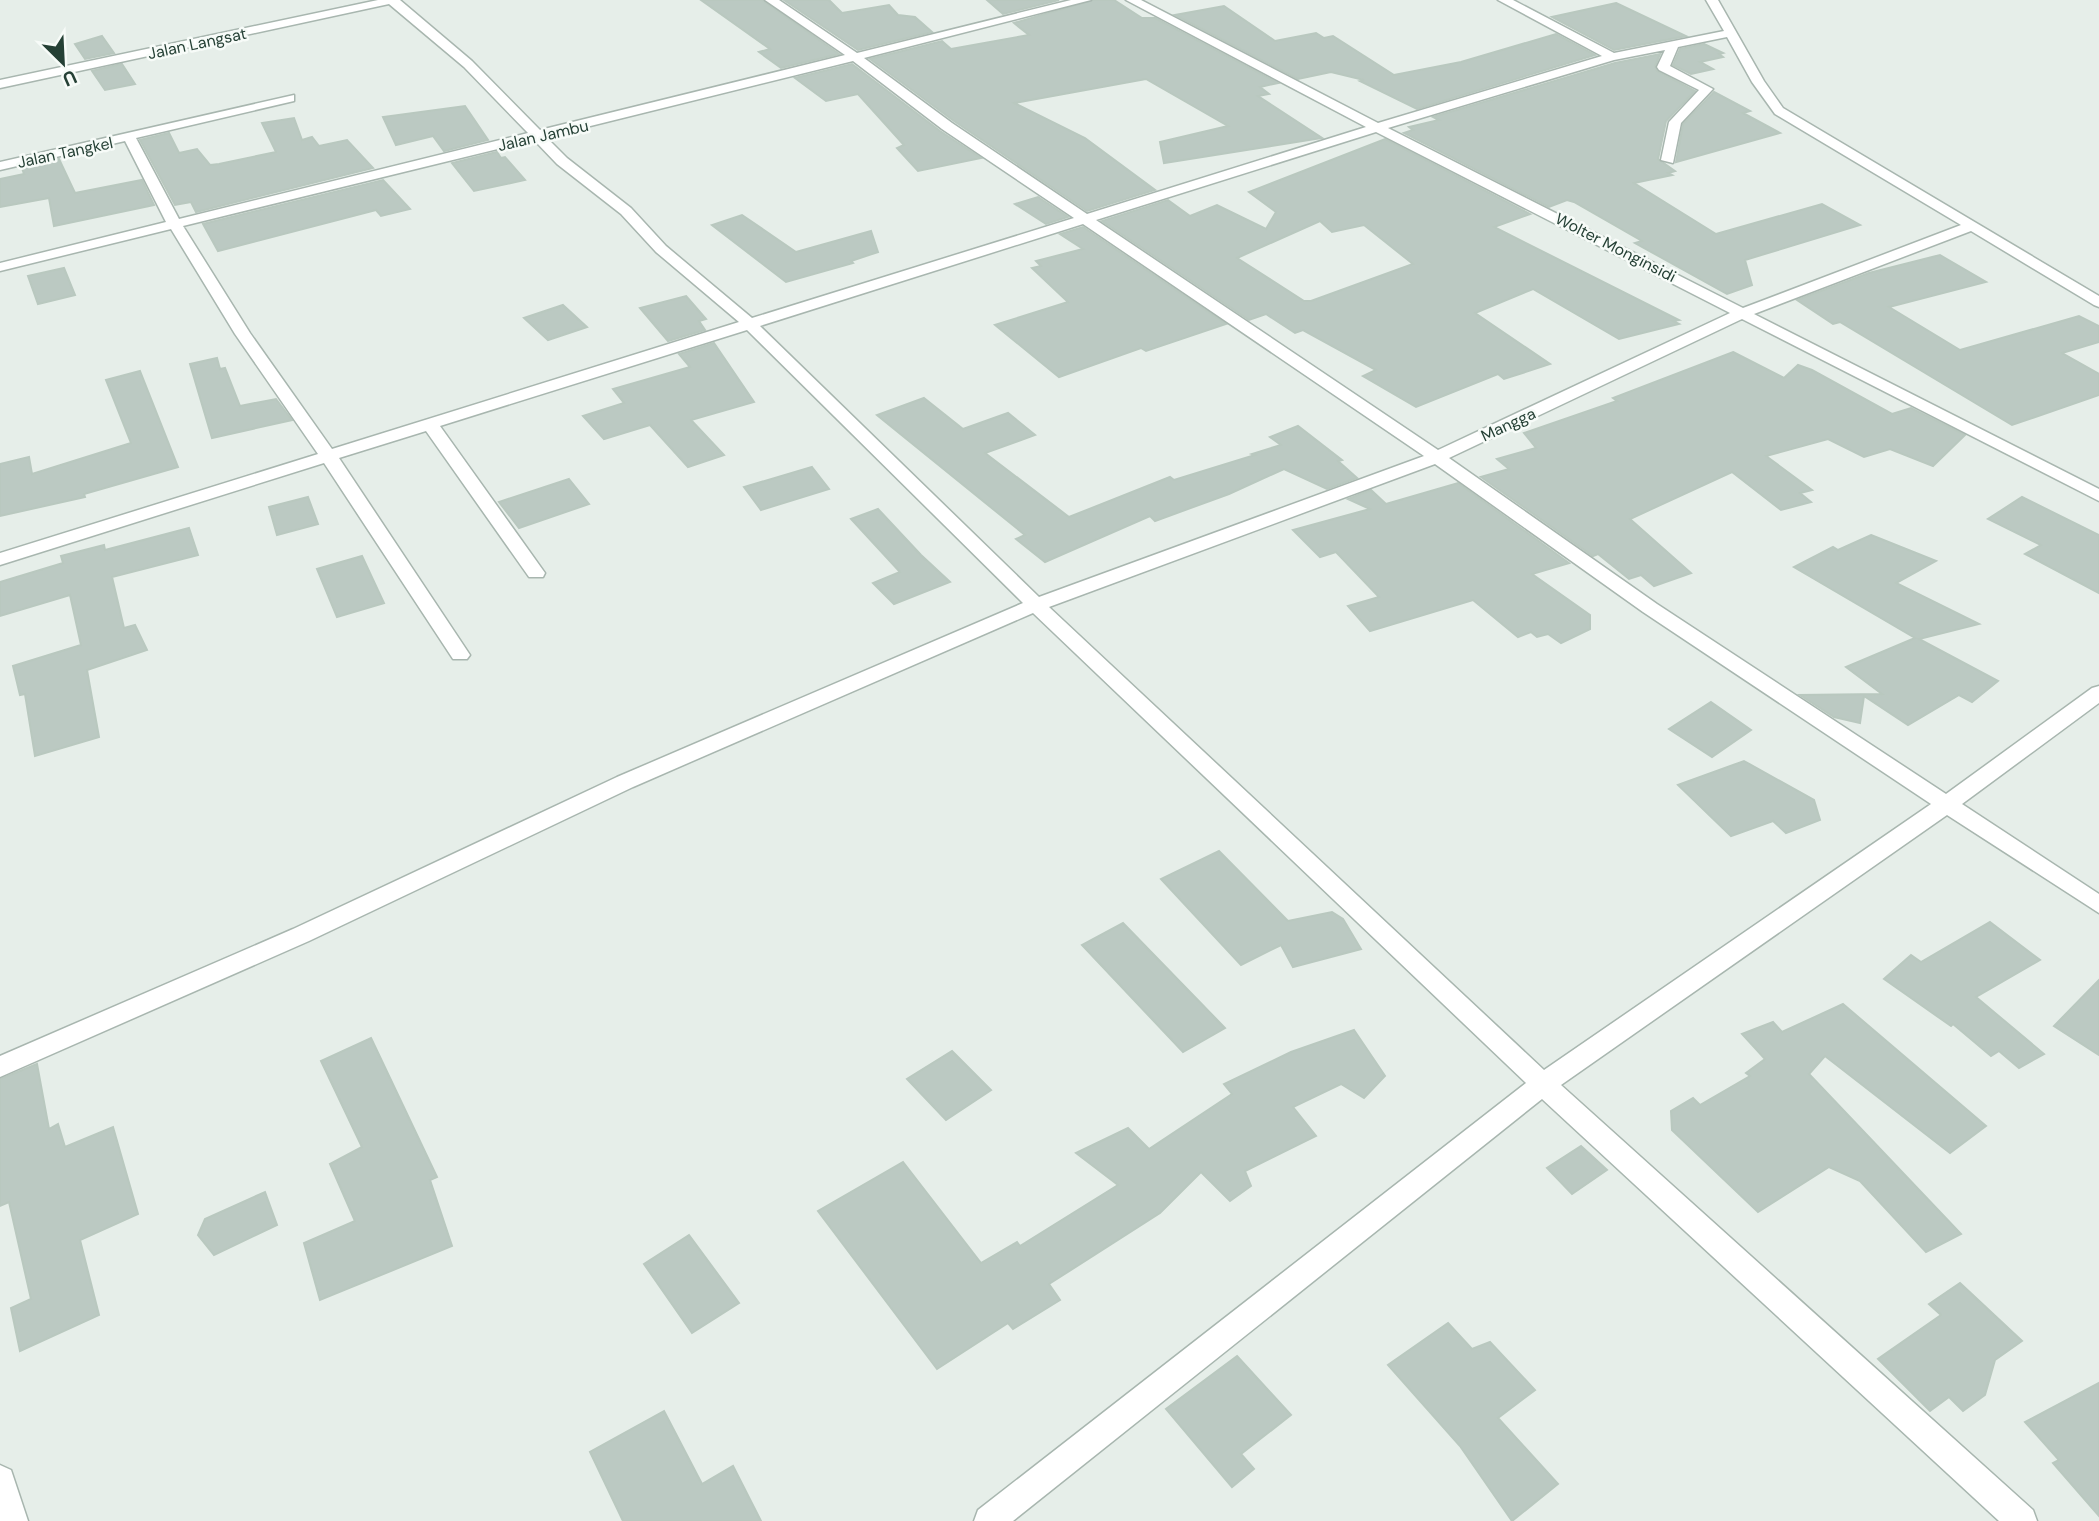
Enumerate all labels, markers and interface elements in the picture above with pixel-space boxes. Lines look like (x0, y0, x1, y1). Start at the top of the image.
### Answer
street label: Jalan Langsat (146, 23, 248, 64)
north arrow (28, 28, 98, 98)
text: U (59, 64, 81, 92)
street label: Jalan Jambu (496, 115, 591, 156)
street label: Jalan Tangkel (15, 132, 115, 173)
street label: Wolter Monginsidi (1552, 208, 1680, 287)
street label: Mangga (1478, 403, 1539, 446)

